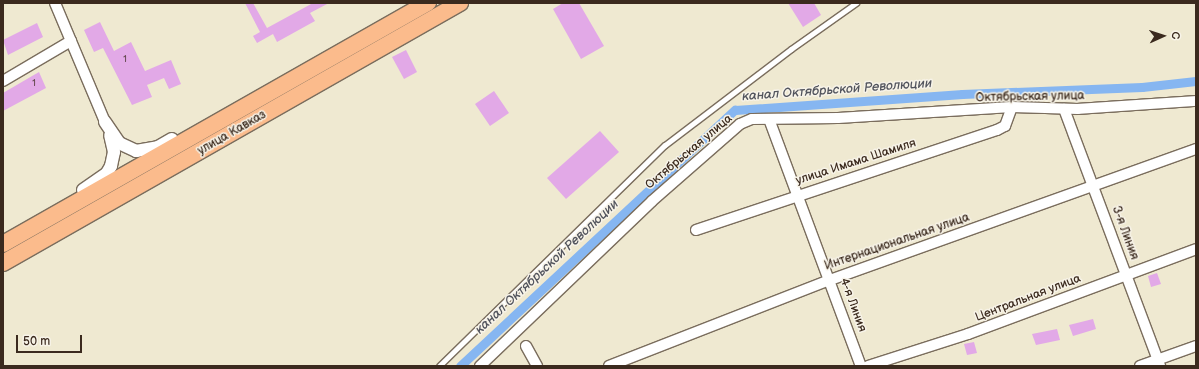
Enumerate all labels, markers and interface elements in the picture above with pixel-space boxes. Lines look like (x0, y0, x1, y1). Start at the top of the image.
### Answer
north arrow (1143, 16, 1183, 56)
text: С (1169, 31, 1182, 40)
house number: 1 (123, 54, 127, 66)
water label: канал Октябрьской Революции (742, 76, 932, 104)
house number: 1 (32, 78, 36, 90)
street label: Октябрьская улица (975, 89, 1085, 105)
street label: улица Кавказ (195, 108, 269, 158)
street label: Октябрьская улица (643, 112, 735, 192)
street label: улица Имама Шамиля (794, 136, 918, 188)
water label: канал Октябрьской Революции (472, 196, 622, 338)
street label: 3-я Линия (1109, 204, 1141, 262)
street label: Интернациональная улица (823, 210, 971, 274)
street label: Центральная улица (973, 271, 1083, 325)
street label: 4-я Линия (837, 276, 869, 334)
scale bar (18, 327, 84, 353)
text: 50 m (23, 334, 50, 349)

